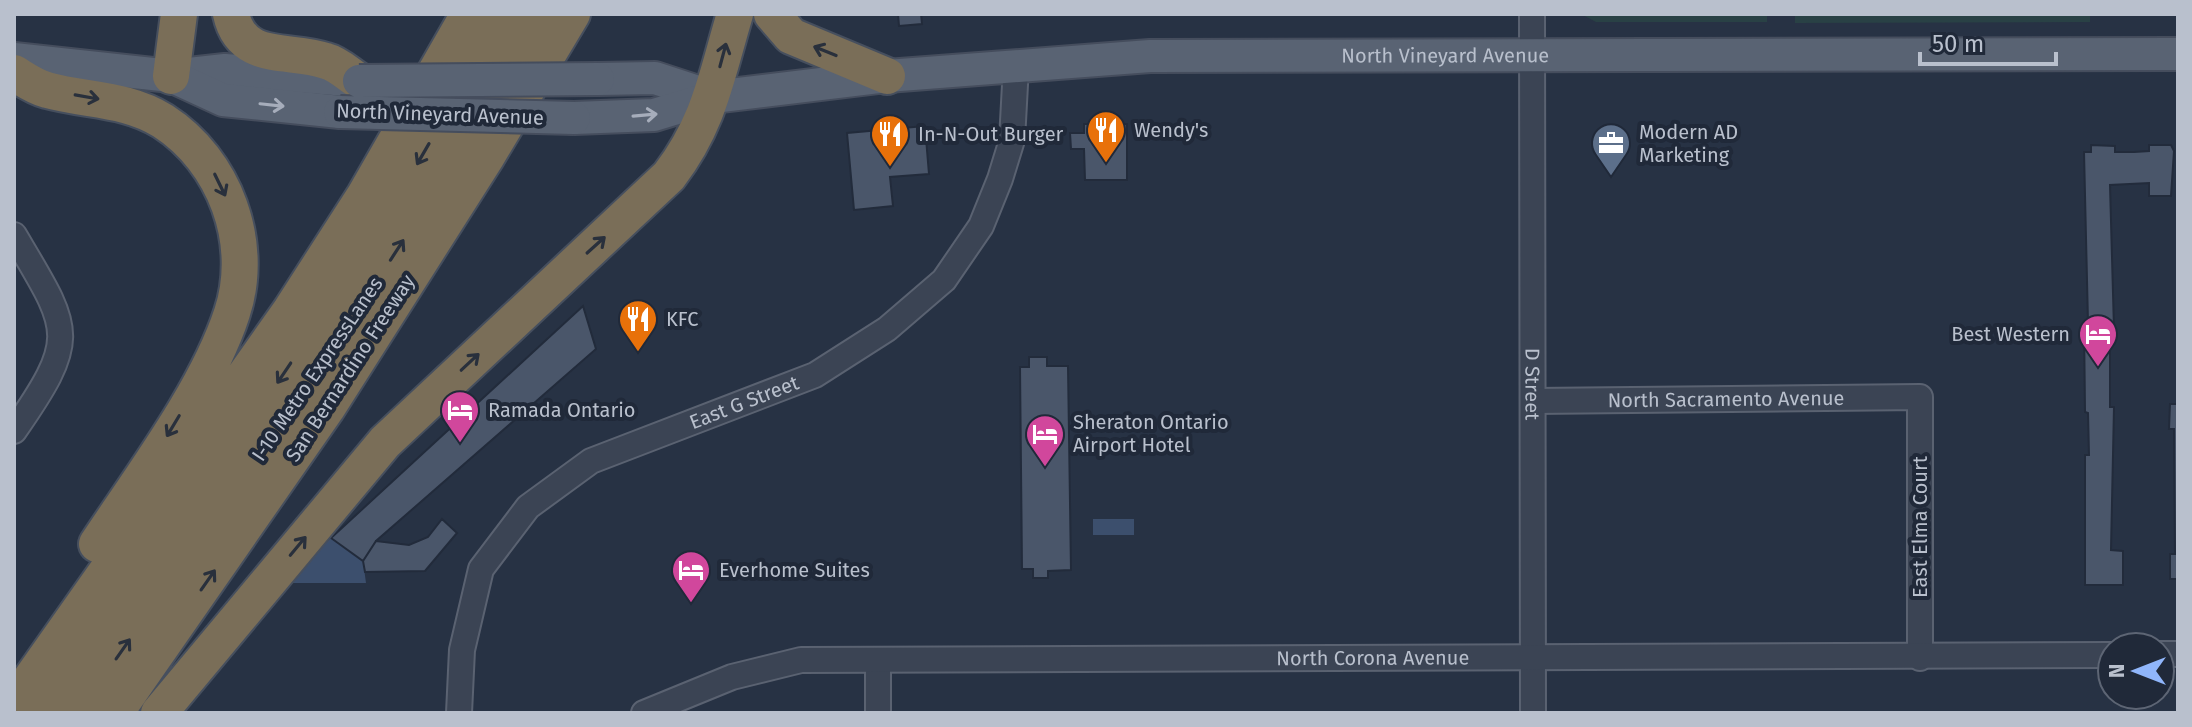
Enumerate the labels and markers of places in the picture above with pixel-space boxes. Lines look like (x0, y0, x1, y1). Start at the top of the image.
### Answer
restaurant icon: Wendy's (1085, 109, 1127, 164)
restaurant icon: In-N-Out Burger (869, 113, 911, 168)
place label: Wendy's (1134, 118, 1208, 142)
place label: Modern AD Marketing (1639, 120, 1738, 167)
place label: In-N-Out Burger (918, 122, 1064, 146)
office icon: Modern AD Marketing (1590, 122, 1632, 177)
restaurant icon: KFC (617, 298, 659, 353)
place label: KFC (666, 307, 698, 331)
hotel icon: Best Western (2077, 313, 2119, 368)
place label: Best Western (1951, 322, 2070, 346)
hotel icon: Ramada Ontario (439, 389, 481, 444)
place label: Ramada Ontario (488, 398, 636, 422)
place label: Sheraton Ontario Airport Hotel (1073, 410, 1229, 457)
hotel icon: Sheraton Ontario Airport Hotel (1024, 413, 1066, 468)
hotel icon: Everhome Suites (670, 549, 712, 604)
place label: Everhome Suites (719, 558, 870, 582)

